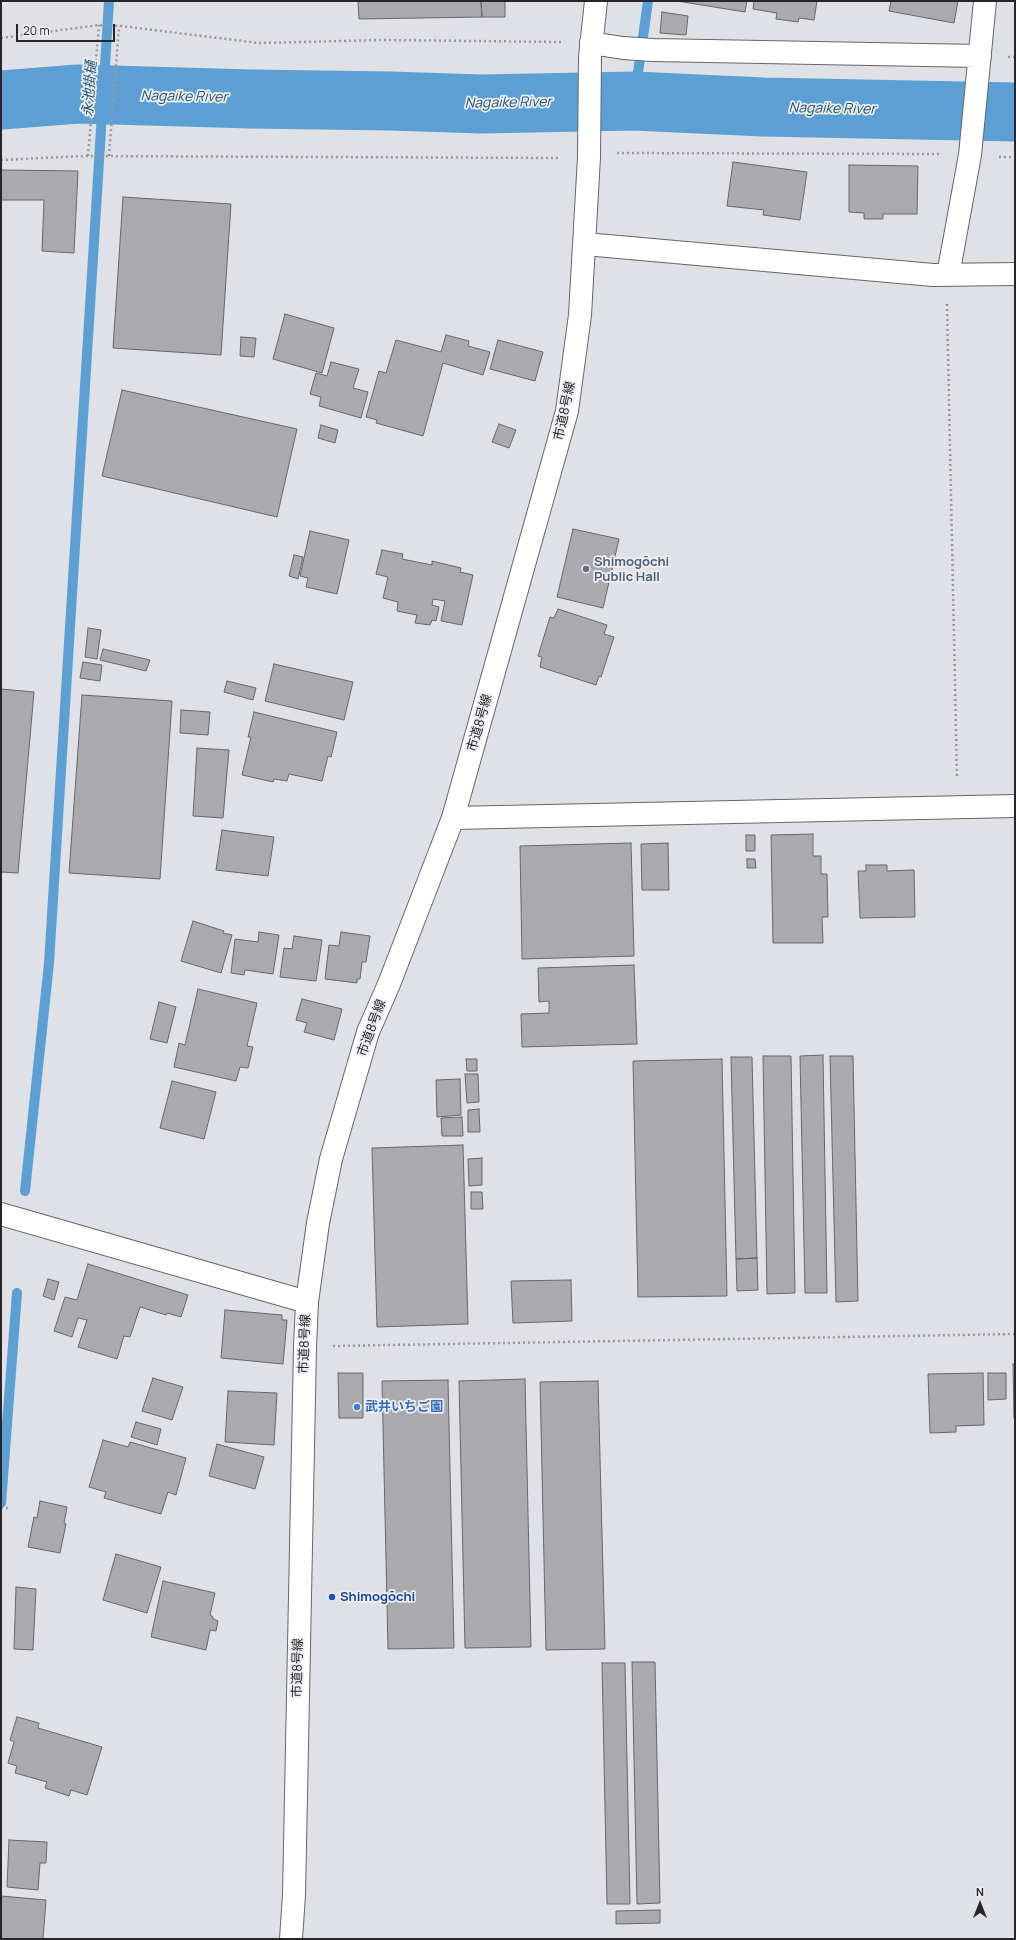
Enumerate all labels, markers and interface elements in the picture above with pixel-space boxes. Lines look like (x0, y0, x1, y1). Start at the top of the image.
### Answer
scale bar (18, 16, 117, 42)
text: 20 m (23, 22, 50, 39)
water label: 永池掛樋 (80, 60, 100, 118)
water label: Nagaike River (141, 88, 227, 106)
water label: Nagaike River (465, 94, 551, 112)
water label: Nagaike River (789, 100, 875, 118)
street label: 市道8号線 (551, 380, 579, 442)
place label: Shimogōchi Public Hall (594, 554, 669, 585)
marker: Shimogōchi Public Hall (581, 564, 591, 574)
street label: 市道8号線 (464, 692, 496, 754)
street label: 市道8号線 (354, 997, 390, 1059)
street label: 市道8号線 (296, 1314, 314, 1374)
place label: 武井いちご園 (365, 1399, 443, 1415)
marker: 武井いちご園 (352, 1402, 362, 1412)
place label: Shimogōchi (340, 1589, 415, 1605)
marker: Shimogōchi (327, 1592, 337, 1602)
street label: 市道8号線 (290, 1638, 306, 1698)
north arrow (960, 1884, 1000, 1924)
text: N (976, 1884, 984, 1899)

